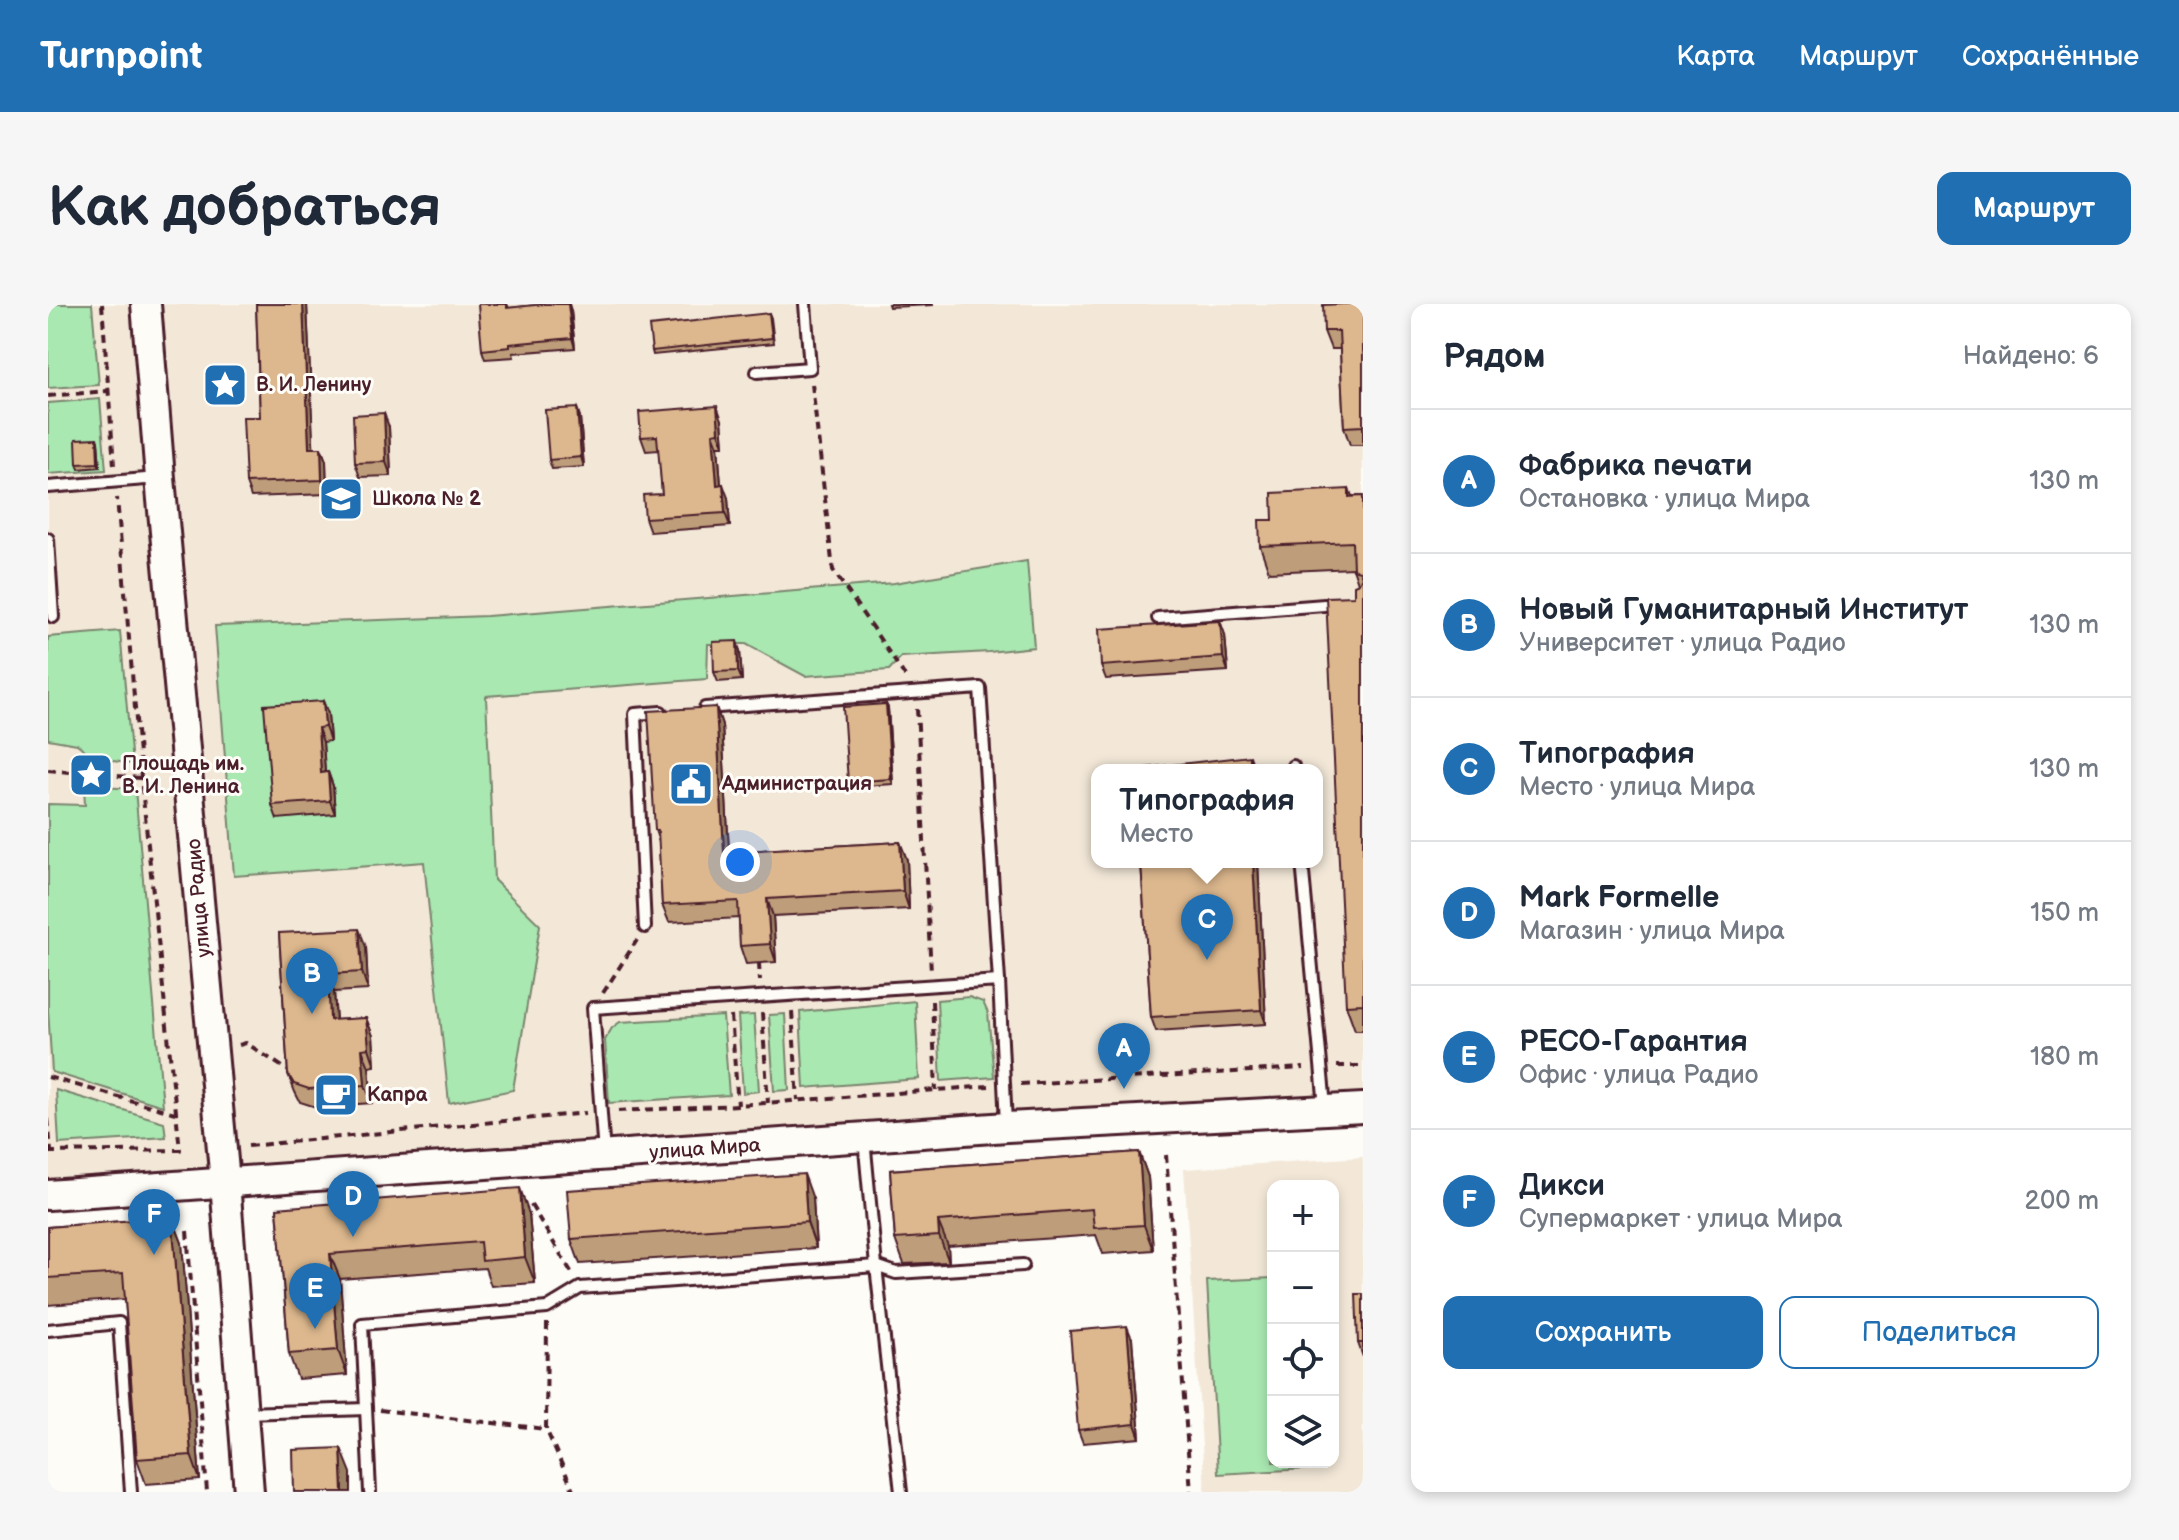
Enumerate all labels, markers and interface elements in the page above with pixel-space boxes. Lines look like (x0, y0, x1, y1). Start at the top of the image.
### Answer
text: Turnpoint (40, 34, 202, 79)
text: Карта (1676, 40, 1755, 73)
text: Маршрут (1799, 40, 1918, 73)
text: Сохранённые (1962, 40, 2139, 73)
button: Маршрут (1937, 172, 2131, 245)
text: Как добраться (48, 175, 441, 242)
text: Рядом (1443, 336, 1545, 377)
text: Найдено: 6 (1963, 341, 2099, 372)
place icon: В. И. Ленину (201, 361, 249, 409)
place label: В. И. Ленину (256, 373, 372, 397)
text: Фабрика печати (1519, 448, 1753, 484)
text: A (1461, 466, 1477, 497)
text: 130 m (2029, 466, 2099, 497)
school or university icon: Школа № 2 (317, 475, 365, 523)
text: Остановка · улица Мира (1519, 484, 1810, 515)
place label: Школа № 2 (372, 487, 481, 511)
text: Новый Гуманитарный Институт (1519, 592, 1968, 628)
text: B (1460, 610, 1478, 641)
text: 130 m (2029, 610, 2099, 641)
text: Университет · улица Радио (1519, 628, 1845, 659)
text: Типография (1519, 736, 1695, 772)
place icon: Площадь им. В. И. Ленина (67, 751, 115, 799)
place label: Площадь им. В. И. Ленина (122, 752, 244, 799)
text: C (1460, 754, 1478, 785)
text: 130 m (2029, 754, 2099, 785)
public building icon: Администрация (667, 760, 715, 808)
popup (1091, 764, 1323, 868)
place label: Администрация (721, 772, 872, 796)
text: Место · улица Мира (1519, 772, 1755, 803)
text: Типография (1119, 783, 1295, 819)
text: Место (1119, 819, 1193, 850)
street label: улица Радио (182, 838, 216, 958)
your location (720, 842, 760, 882)
text: Mark Formelle (1519, 880, 1719, 916)
pin: C (1181, 894, 1233, 960)
text: D (1460, 898, 1478, 929)
text: 150 m (2030, 898, 2099, 929)
text: Магазин · улица Мира (1519, 916, 1785, 947)
pin: B (286, 948, 338, 1014)
pin: A (1098, 1023, 1150, 1089)
text: РЕСО-Гарантия (1519, 1024, 1748, 1060)
text: E (1461, 1042, 1477, 1073)
text: 180 m (2030, 1042, 2099, 1073)
text: Офис · улица Радио (1519, 1060, 1758, 1091)
cafe icon: Капра (312, 1071, 360, 1119)
place label: Капра (367, 1083, 428, 1107)
street label: улица Мира (648, 1133, 762, 1165)
text: Дикси (1519, 1168, 1605, 1204)
pin: D (327, 1171, 379, 1237)
map controls (1267, 1180, 1339, 1468)
button: + (1267, 1180, 1339, 1252)
text: F (1461, 1186, 1477, 1217)
text: 200 m (2025, 1186, 2099, 1217)
pin: F (128, 1189, 180, 1255)
text: Супермаркет · улица Мира (1519, 1204, 1843, 1235)
button: − (1267, 1252, 1339, 1324)
pin: E (289, 1263, 341, 1329)
button: Сохранить (1443, 1296, 1763, 1369)
button: Поделиться (1779, 1296, 2099, 1369)
button: locate (1267, 1324, 1339, 1396)
button: layers (1267, 1396, 1339, 1468)

